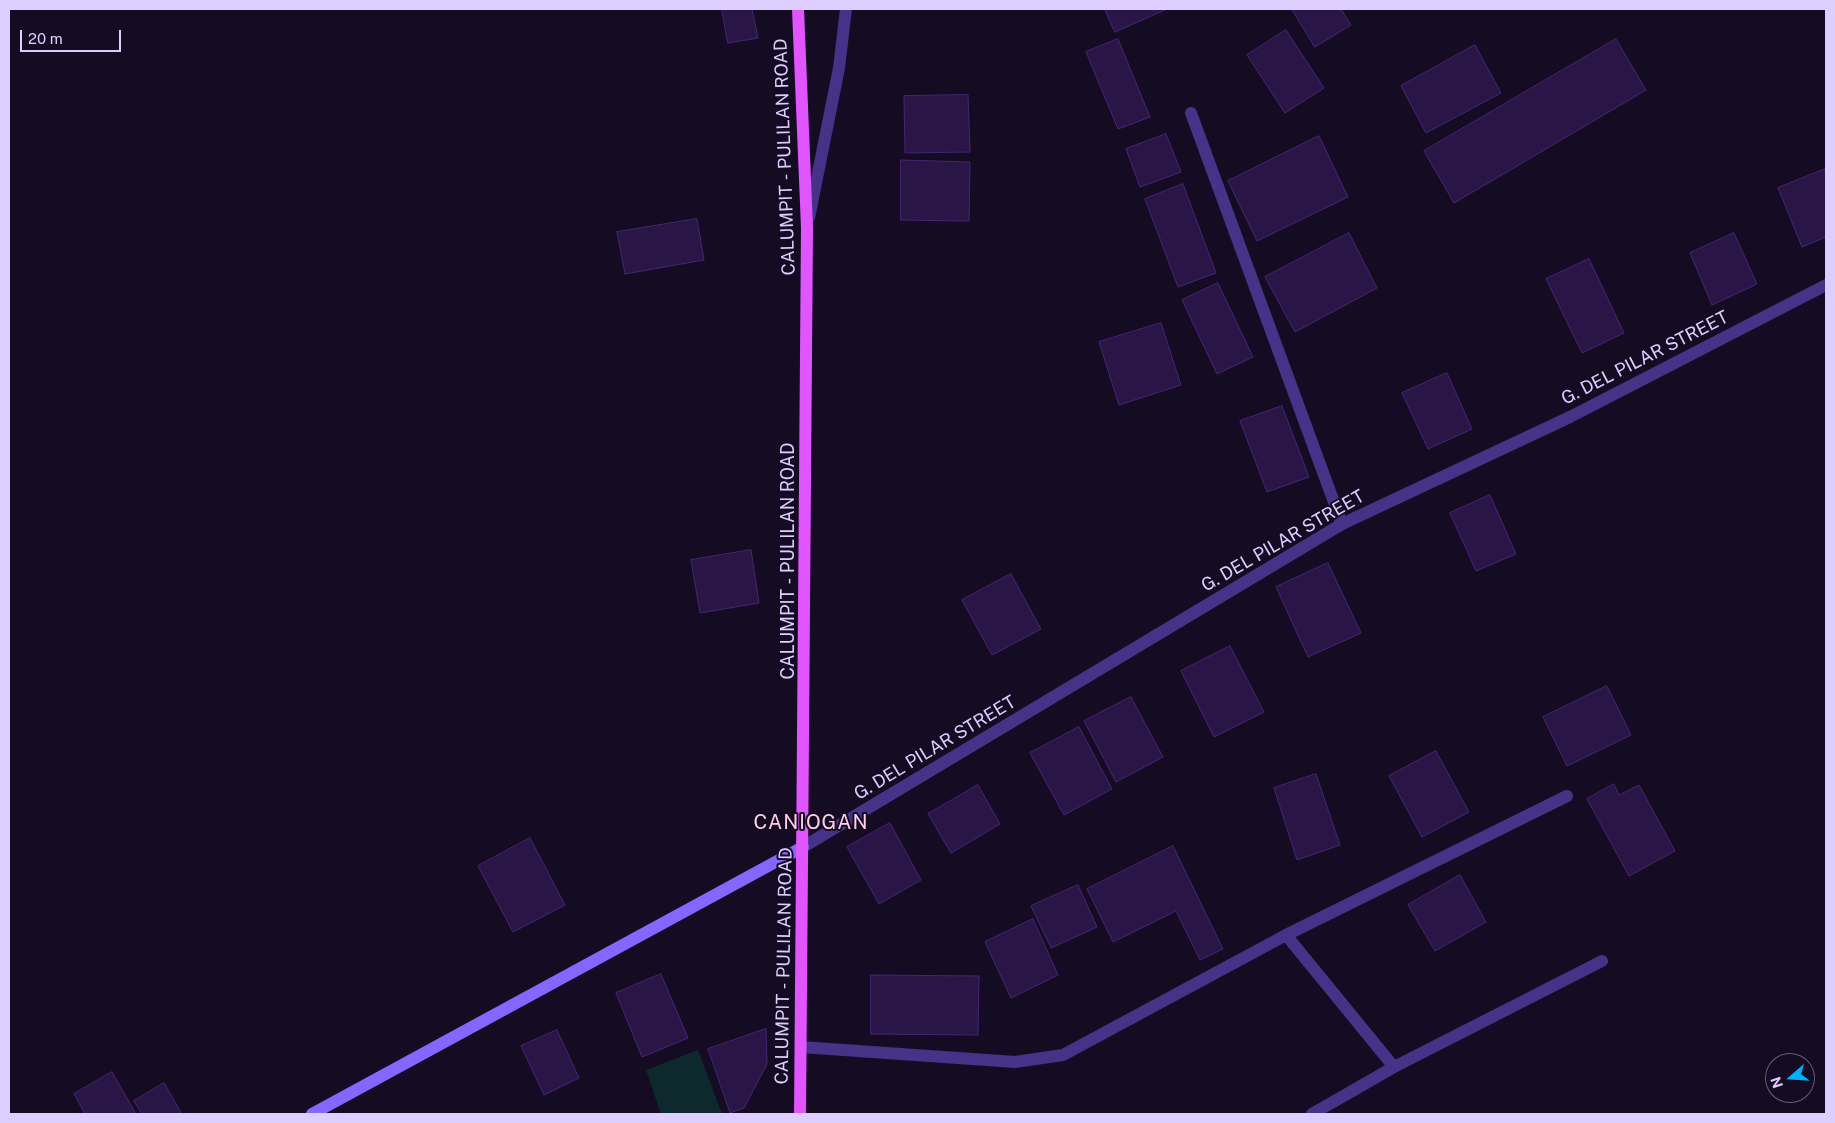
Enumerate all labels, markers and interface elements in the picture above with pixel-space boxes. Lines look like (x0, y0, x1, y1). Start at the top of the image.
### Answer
scale bar (22, 20, 124, 52)
text: 20 m (28, 30, 63, 47)
street label: CALUMPIT - PULILAN ROAD (770, 38, 800, 276)
street label: G. DEL PILAR STREET (1558, 306, 1732, 410)
street label: CALUMPIT - PULILAN ROAD (777, 442, 799, 680)
street label: G. DEL PILAR STREET (1198, 485, 1368, 597)
street label: G. DEL PILAR STREET (850, 691, 1020, 805)
district label: CANIOGAN (752, 811, 870, 835)
street label: CALUMPIT - PULILAN ROAD (771, 847, 797, 1085)
north arrow (1765, 1053, 1815, 1103)
text: N (1767, 1075, 1786, 1090)

